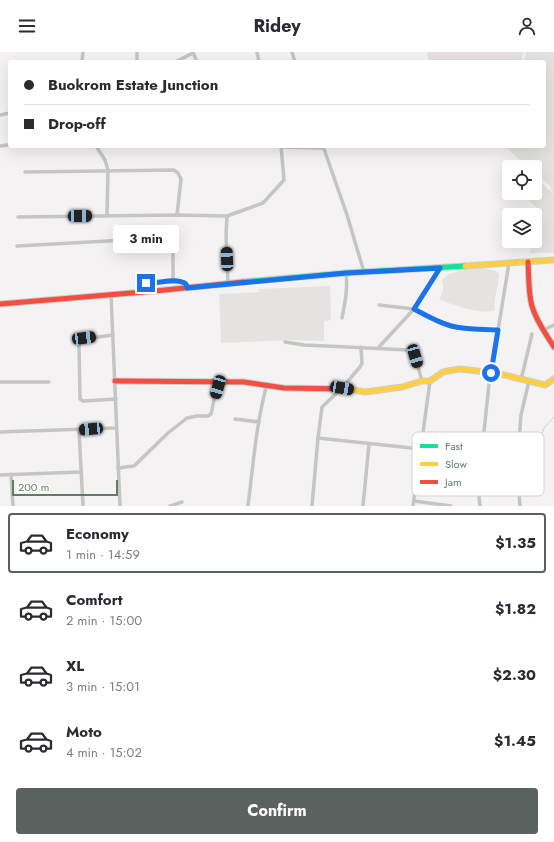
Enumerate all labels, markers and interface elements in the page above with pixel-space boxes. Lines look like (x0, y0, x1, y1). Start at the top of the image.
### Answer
text: Ridey (253, 13, 301, 39)
icon: menu (16, 15, 38, 37)
icon: person (516, 15, 538, 37)
text: Buokrom Estate Junction (48, 74, 218, 96)
text: Drop-off (48, 113, 106, 135)
map controls (502, 160, 542, 248)
button: locate (502, 160, 542, 200)
button: layers (502, 208, 542, 248)
car (68, 210, 92, 222)
callout: 3 min (113, 225, 179, 253)
text: 3 min (129, 229, 163, 248)
car (221, 247, 233, 271)
route end (137, 274, 155, 292)
car (71, 331, 97, 345)
car (406, 343, 424, 369)
route start (482, 364, 500, 382)
car (209, 374, 227, 400)
car (329, 380, 355, 396)
car (79, 422, 103, 436)
legend (412, 432, 544, 496)
text: Fast (445, 438, 463, 454)
text: Slow (445, 456, 467, 472)
text: Jam (443, 474, 462, 490)
scale bar (12, 478, 118, 497)
text: 200 m (18, 479, 49, 495)
text: Economy (66, 523, 129, 545)
icon: car (18, 525, 54, 561)
text: $1.35 (495, 532, 536, 554)
text: 1 min · 14:59 (66, 545, 140, 564)
text: Comfort (66, 589, 123, 611)
icon: car (18, 591, 54, 627)
text: $1.82 (495, 598, 536, 620)
text: 2 min · 15:00 (66, 611, 142, 630)
text: XL (66, 655, 84, 677)
icon: car (18, 657, 54, 693)
text: $2.30 (493, 664, 536, 686)
text: 3 min · 15:01 (66, 677, 140, 696)
text: Moto (66, 721, 102, 743)
icon: car (18, 723, 54, 759)
text: $1.45 (494, 730, 536, 752)
text: 4 min · 15:02 (66, 743, 142, 762)
button: Confirm (16, 788, 538, 834)

